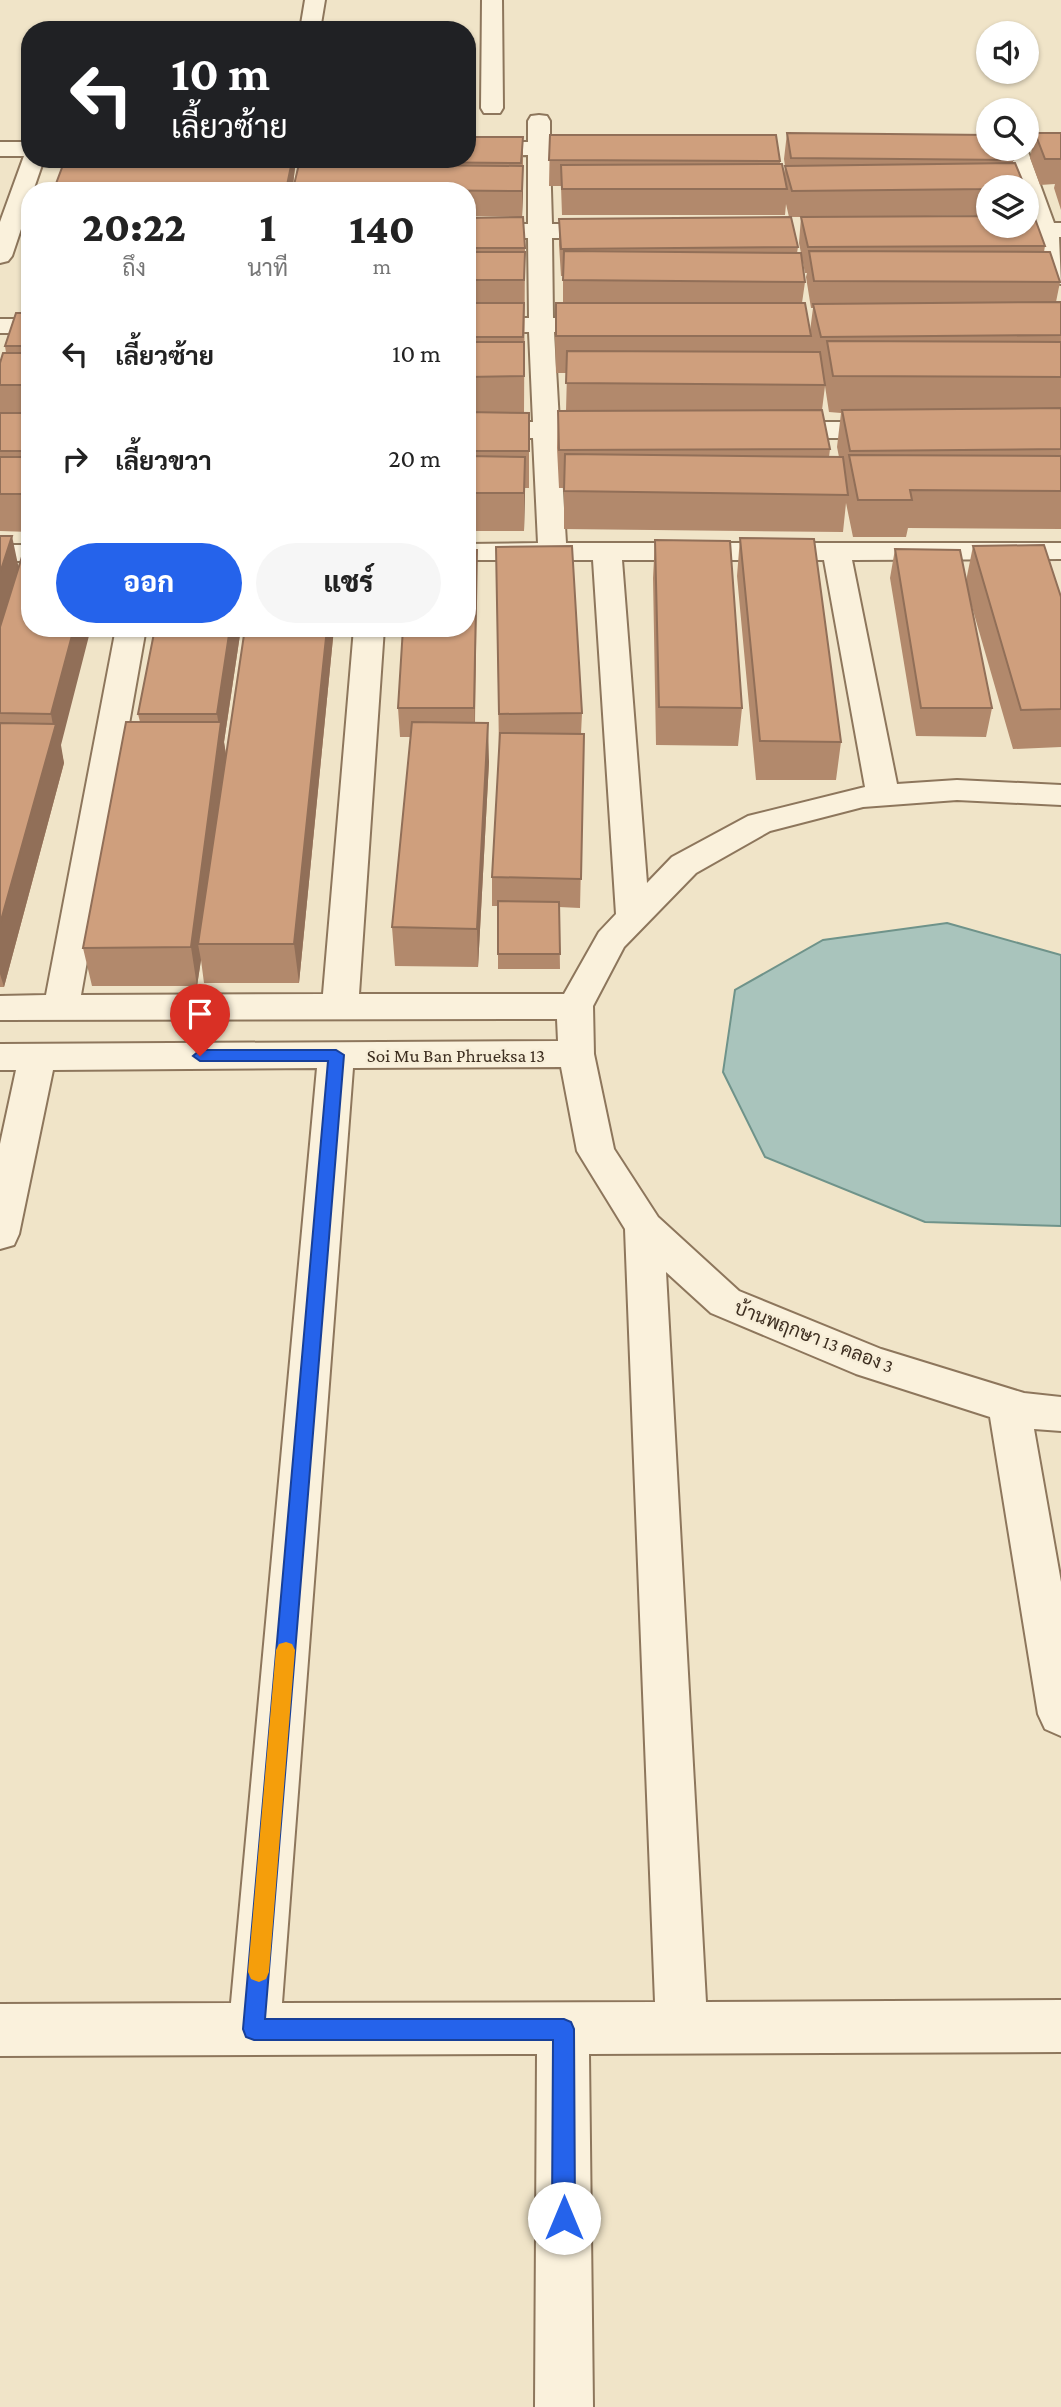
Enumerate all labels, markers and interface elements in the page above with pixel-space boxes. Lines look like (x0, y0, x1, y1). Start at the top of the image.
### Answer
map controls (976, 21, 1039, 238)
button: sound (976, 21, 1039, 84)
text: 10 m (171, 46, 270, 101)
icon: left (56, 49, 147, 140)
button: search (976, 98, 1039, 161)
text: เลี้ยวซ้าย (171, 109, 288, 145)
button: layers (976, 175, 1039, 238)
text: 20:22 (82, 203, 186, 250)
text: 1 (259, 203, 276, 250)
text: 140 (349, 205, 415, 252)
text: m (373, 253, 391, 279)
text: ถึง (122, 255, 146, 281)
text: นาที (247, 255, 288, 281)
icon: left (56, 335, 94, 373)
text: 10 m (392, 339, 441, 368)
text: เลี้ยวซ้าย (115, 342, 214, 371)
icon: right (56, 440, 94, 478)
text: 20 m (388, 444, 441, 473)
text: เลี้ยวขวา (115, 447, 212, 476)
button: ออก (56, 543, 242, 623)
button: แชร์ (256, 543, 441, 623)
pin (170, 984, 230, 1056)
icon: arrive (181, 995, 219, 1033)
street label: Soi Mu Ban Phrueksa 13 (367, 1045, 545, 1066)
street label: บ้านพฤกษา 13 คลอง 3 (731, 1296, 897, 1378)
position arrow (527, 2181, 601, 2255)

